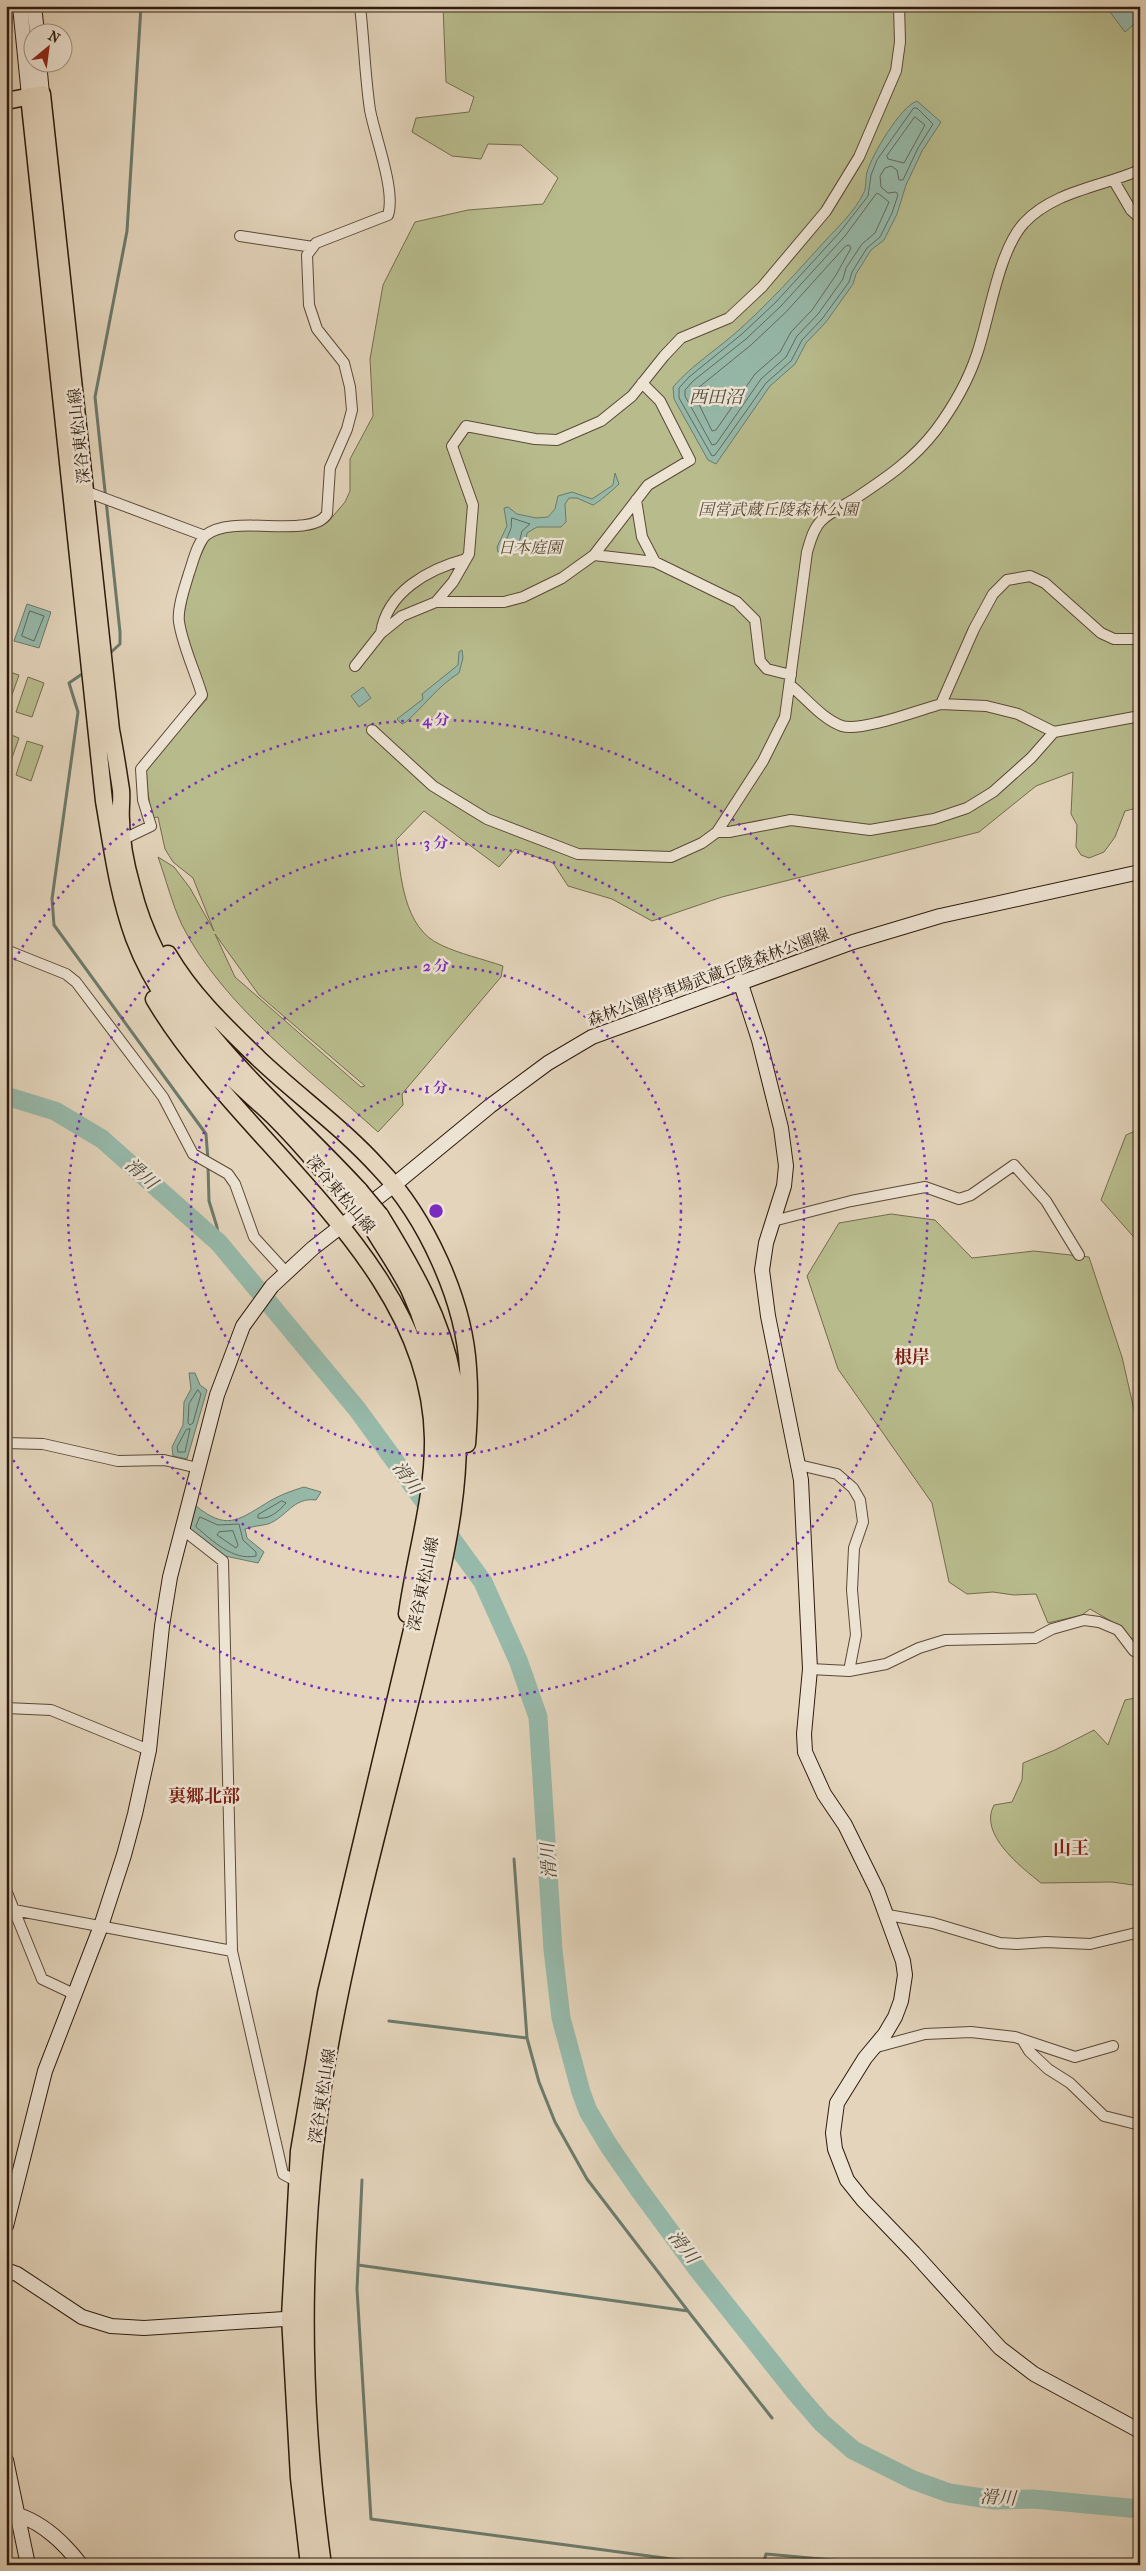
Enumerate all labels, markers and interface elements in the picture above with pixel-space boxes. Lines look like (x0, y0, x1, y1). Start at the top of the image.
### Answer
north arrow (22, 22, 72, 72)
text: N (45, 27, 63, 47)
street label: 深谷東松山線 (65, 387, 93, 485)
water label: 西田沼 (689, 387, 746, 408)
park label: 国営武蔵丘陵森林公園 (698, 500, 861, 519)
park label: 日本庭園 (498, 538, 565, 557)
text: 4 分 (421, 711, 450, 729)
text: 3 分 (424, 834, 448, 852)
street label: 森林公園停車場武蔵丘陵森林公園線 (584, 924, 832, 1030)
text: 2 分 (423, 957, 449, 975)
text: 1 分 (424, 1079, 448, 1097)
street label: 深谷東松山線 (303, 1151, 379, 1237)
water label: 滑川 (121, 1154, 163, 1195)
centre of rings (427, 1202, 445, 1220)
district label: 根岸 (894, 1347, 930, 1368)
water label: 滑川 (388, 1457, 427, 1500)
street label: 深谷東松山線 (404, 1535, 442, 1633)
district label: 裏郷北部 (168, 1786, 240, 1807)
district label: 山王 (1053, 1838, 1089, 1859)
water label: 滑川 (537, 1840, 561, 1880)
street label: 深谷東松山線 (305, 2047, 339, 2145)
water label: 滑川 (664, 2226, 704, 2269)
water label: 滑川 (979, 2487, 1019, 2510)

